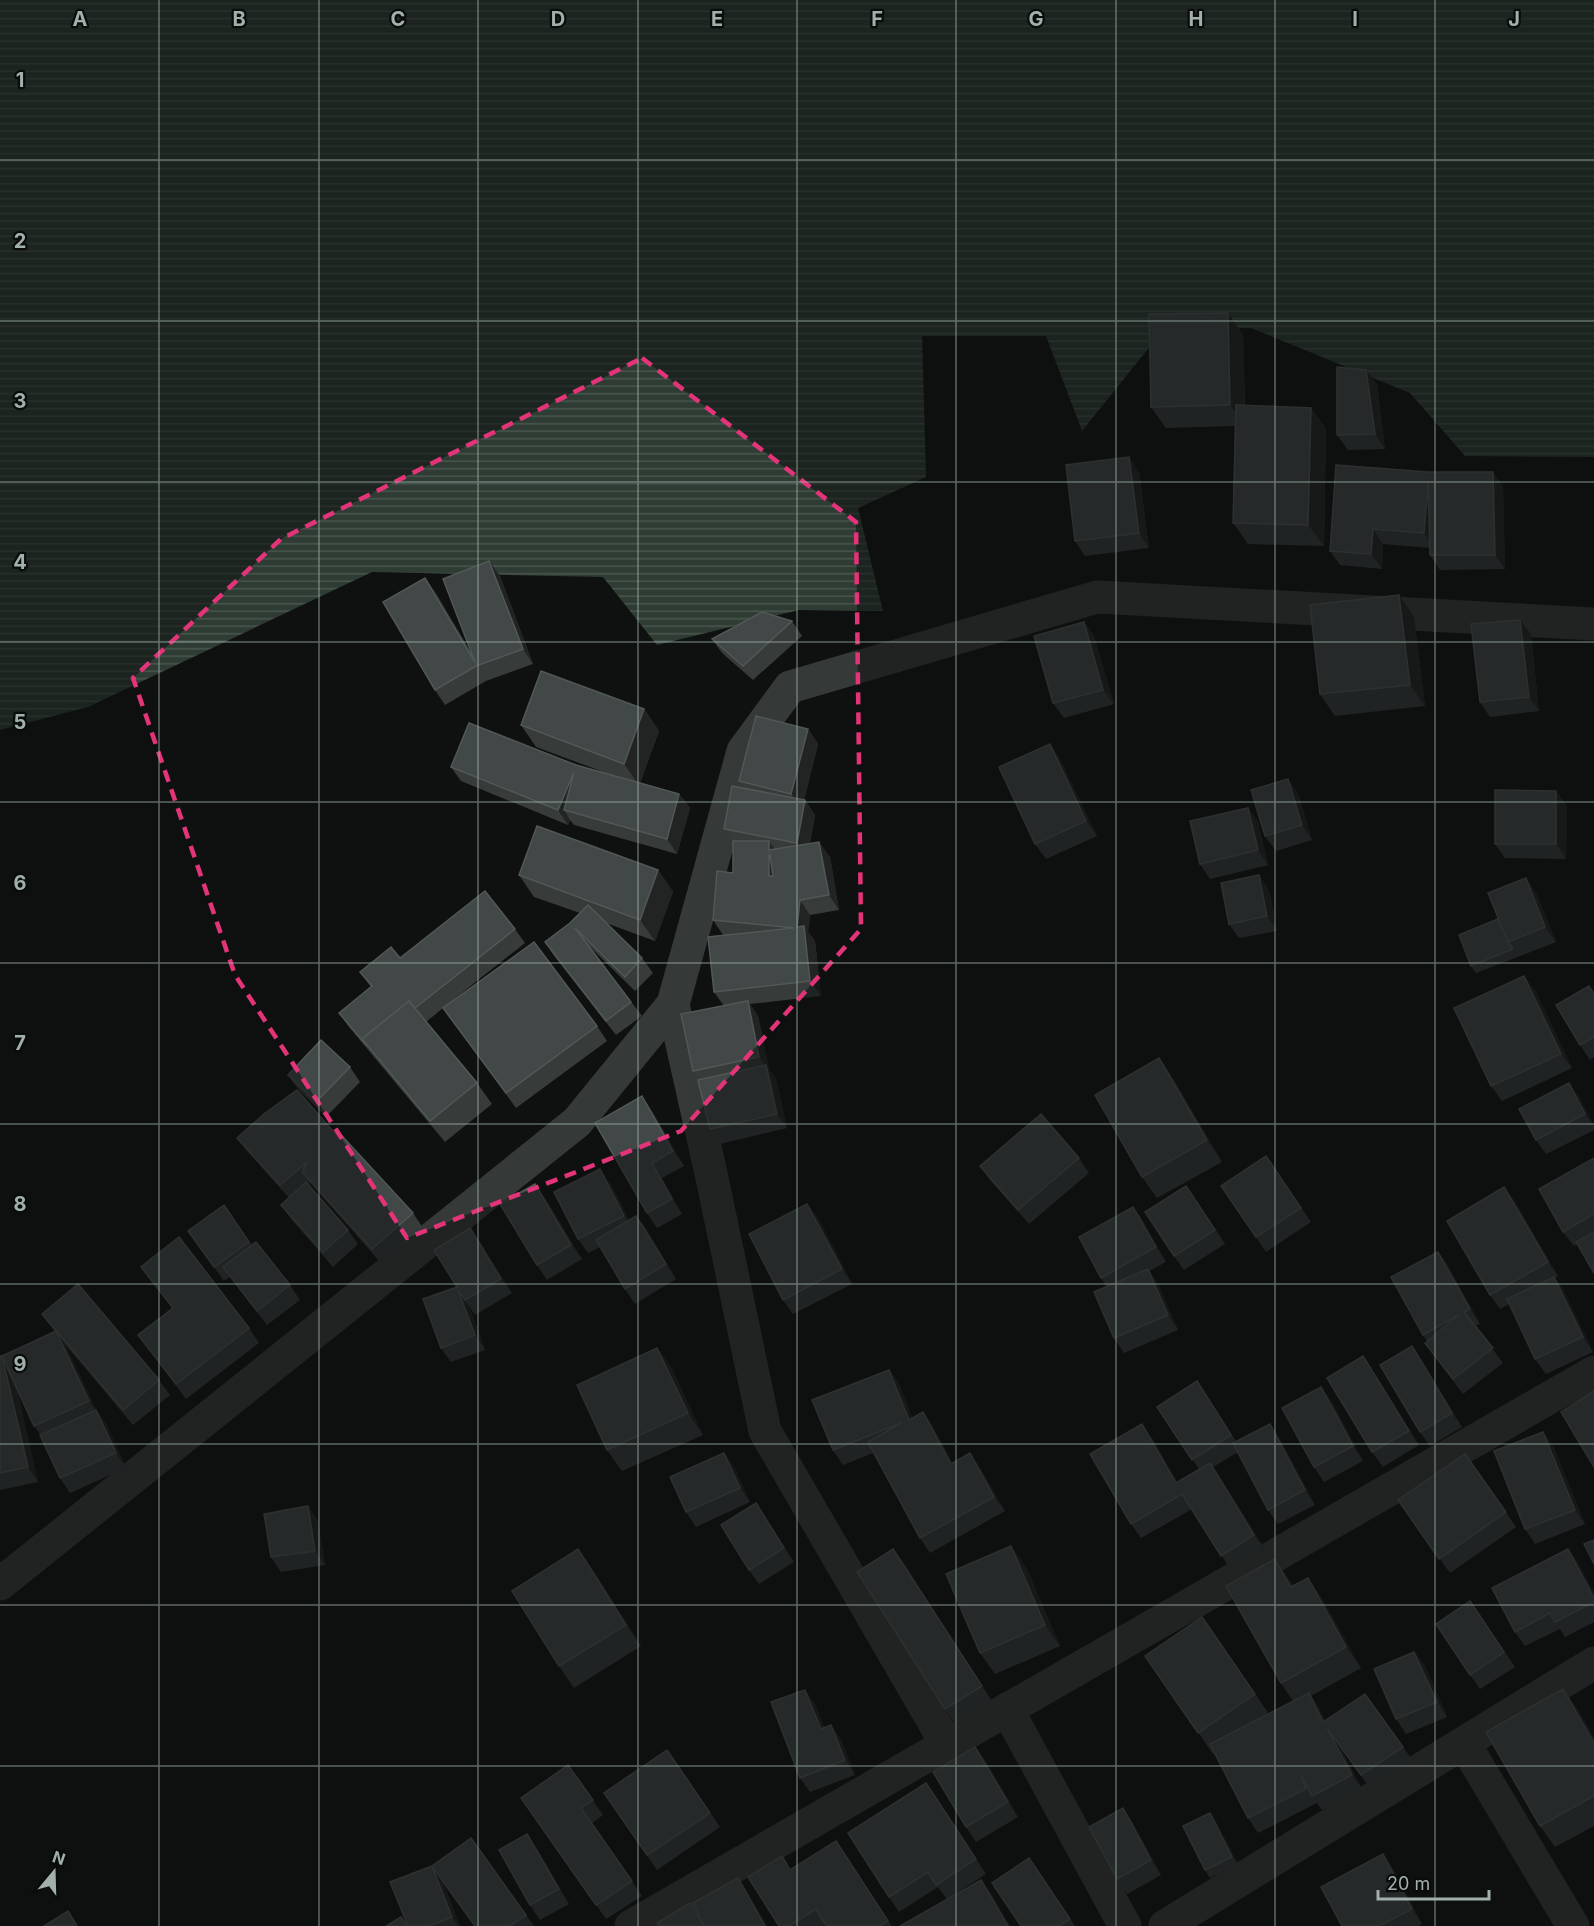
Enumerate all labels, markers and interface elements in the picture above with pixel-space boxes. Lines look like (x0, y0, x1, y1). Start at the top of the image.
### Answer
text: A (73, 7, 88, 31)
text: B (232, 7, 246, 31)
text: C (391, 7, 405, 31)
text: D (551, 7, 565, 31)
text: E (711, 7, 723, 31)
text: F (871, 7, 883, 31)
text: G (1028, 7, 1044, 31)
text: H (1189, 7, 1203, 31)
text: I (1352, 7, 1358, 31)
text: J (1508, 7, 1520, 31)
text: 1 (16, 68, 24, 92)
text: 2 (14, 229, 26, 253)
text: 3 (14, 389, 26, 413)
text: 4 (13, 550, 27, 574)
text: 5 (14, 710, 26, 734)
text: 6 (14, 871, 27, 895)
text: 7 (14, 1031, 26, 1055)
text: 8 (13, 1192, 27, 1216)
text: 9 (14, 1352, 27, 1376)
north arrow (24, 1842, 84, 1902)
text: N (50, 1846, 68, 1869)
scale bar (1378, 1863, 1489, 1901)
text: 20 m (1387, 1873, 1430, 1894)

